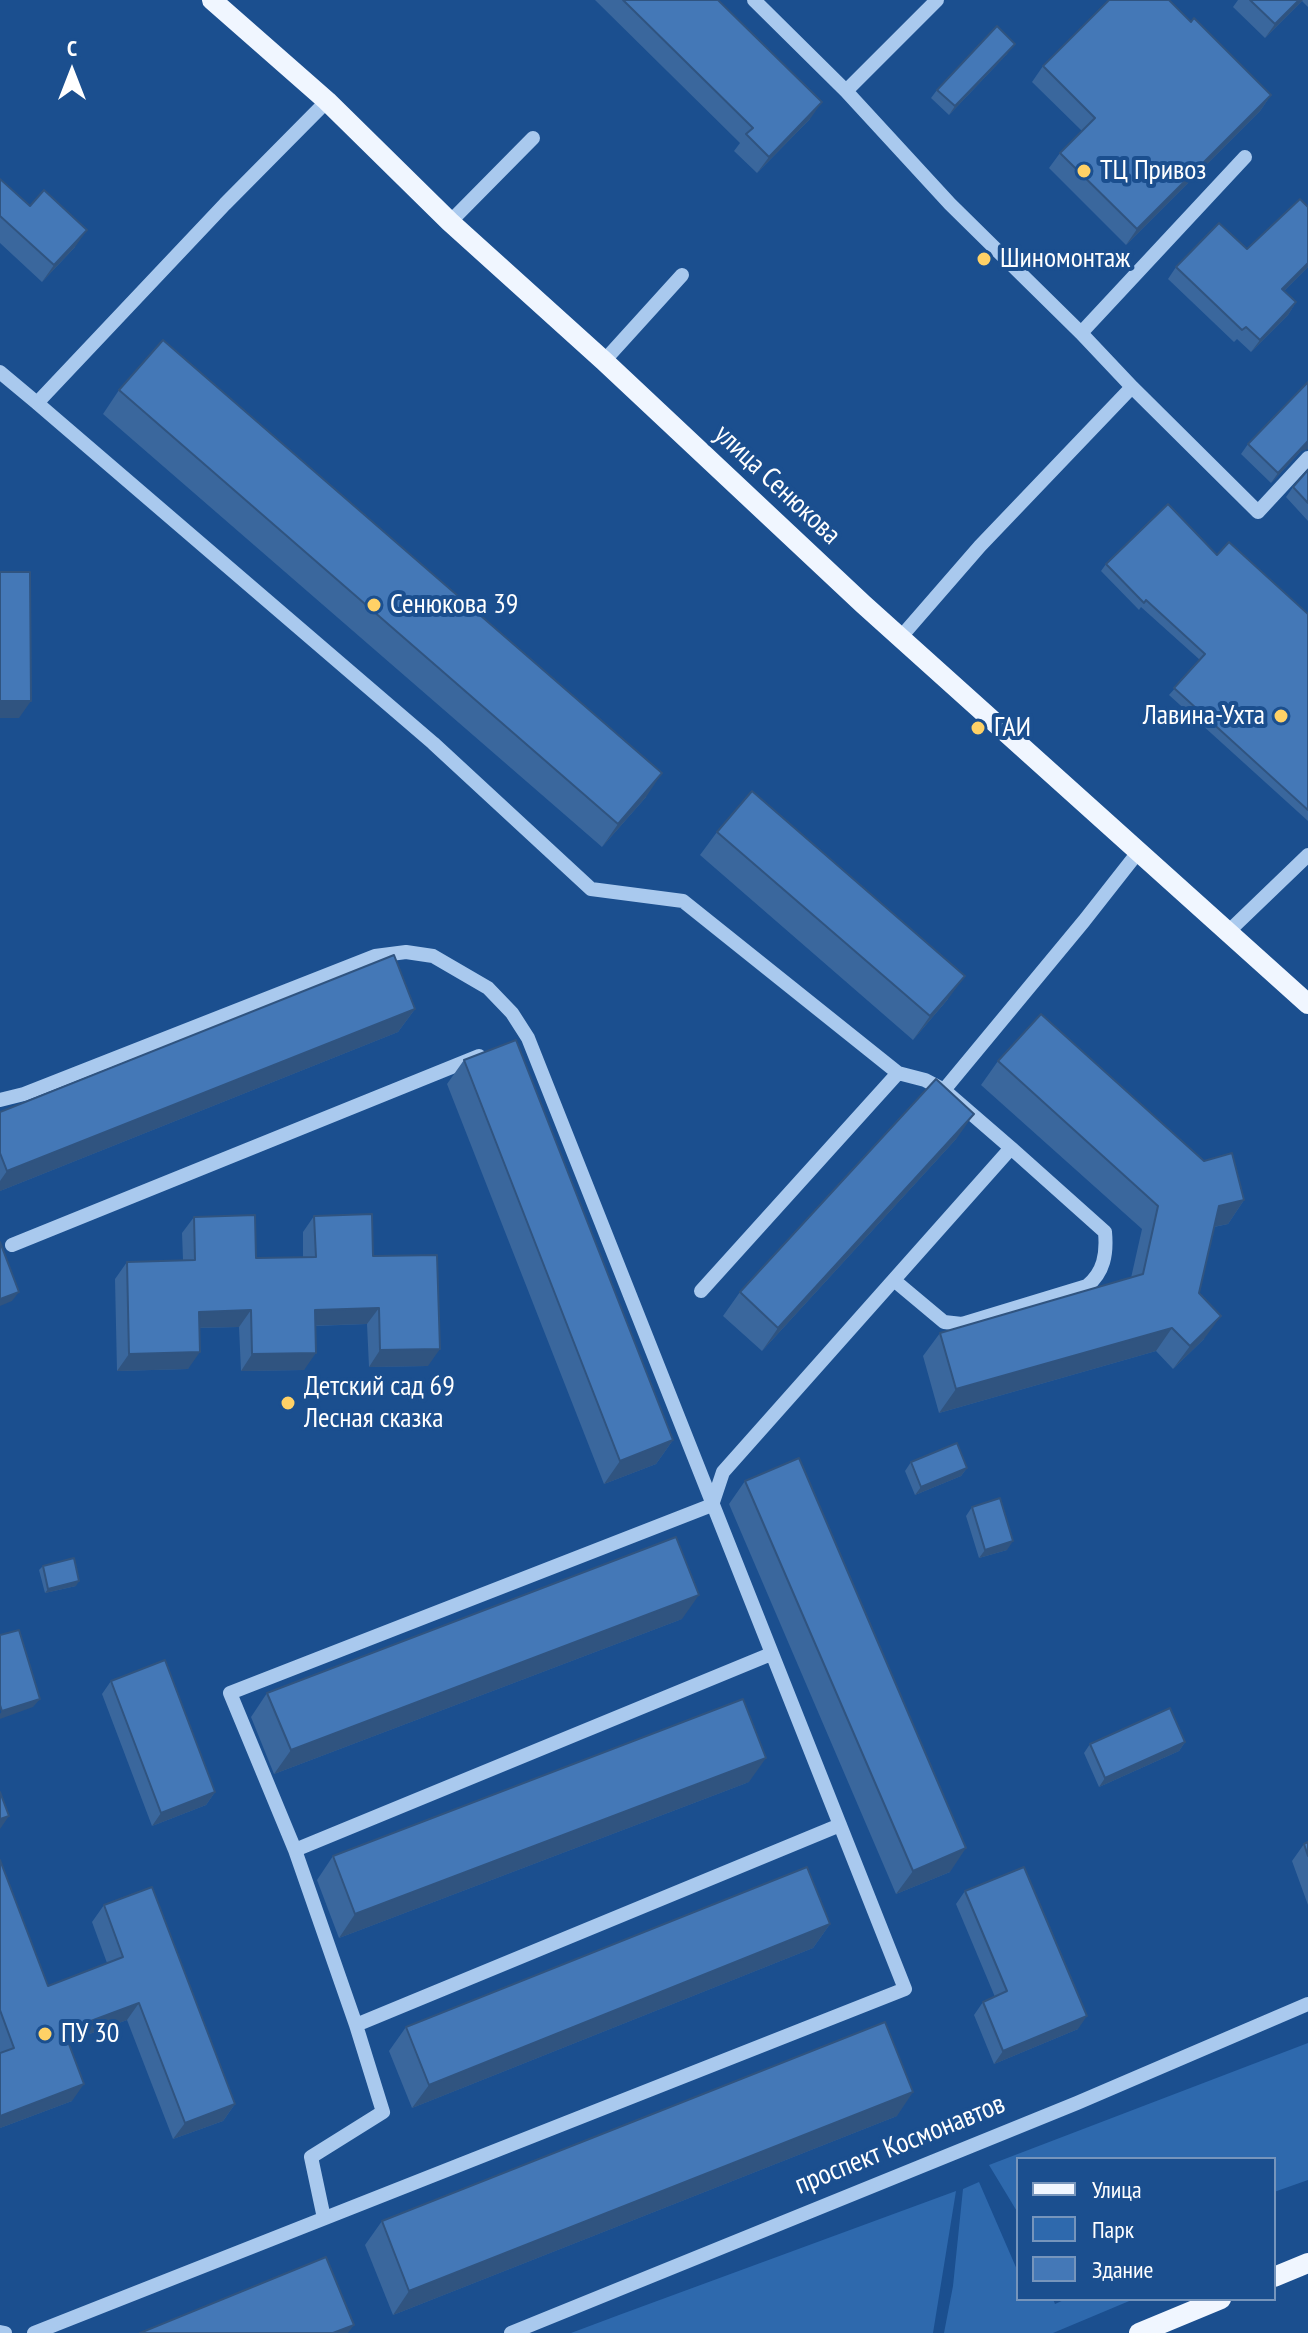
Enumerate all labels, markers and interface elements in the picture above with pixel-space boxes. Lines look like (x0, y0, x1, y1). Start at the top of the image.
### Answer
north arrow (32, 32, 112, 112)
text: С (67, 34, 77, 62)
place label: ТЦ Привоз (1100, 154, 1206, 188)
marker: ТЦ Привоз (1075, 162, 1093, 180)
place label: Шиномонтаж (1000, 242, 1130, 276)
marker: Шиномонтаж (975, 250, 993, 268)
street label: улица Сенюкова (707, 418, 847, 552)
place label: Сенюкова 39 (390, 588, 518, 622)
marker: Сенюкова 39 (365, 596, 383, 614)
place label: Лавина-Ухта (1143, 699, 1265, 733)
marker: Лавина-Ухта (1272, 707, 1290, 725)
place label: ГАИ (994, 711, 1031, 745)
marker: ГАИ (969, 719, 987, 737)
place label: Детский сад 69 Лесная сказка (304, 1370, 455, 1436)
marker: Детский сад 69 Лесная сказка (279, 1394, 297, 1412)
place label: ПУ 30 (61, 2017, 119, 2051)
marker: ПУ 30 (36, 2025, 54, 2043)
street label: проспект Космонавтов (790, 2088, 1010, 2202)
legend (1016, 2157, 1276, 2301)
text: Улица (1092, 2174, 1142, 2205)
text: Парк (1092, 2214, 1134, 2245)
text: Здание (1092, 2254, 1153, 2285)

